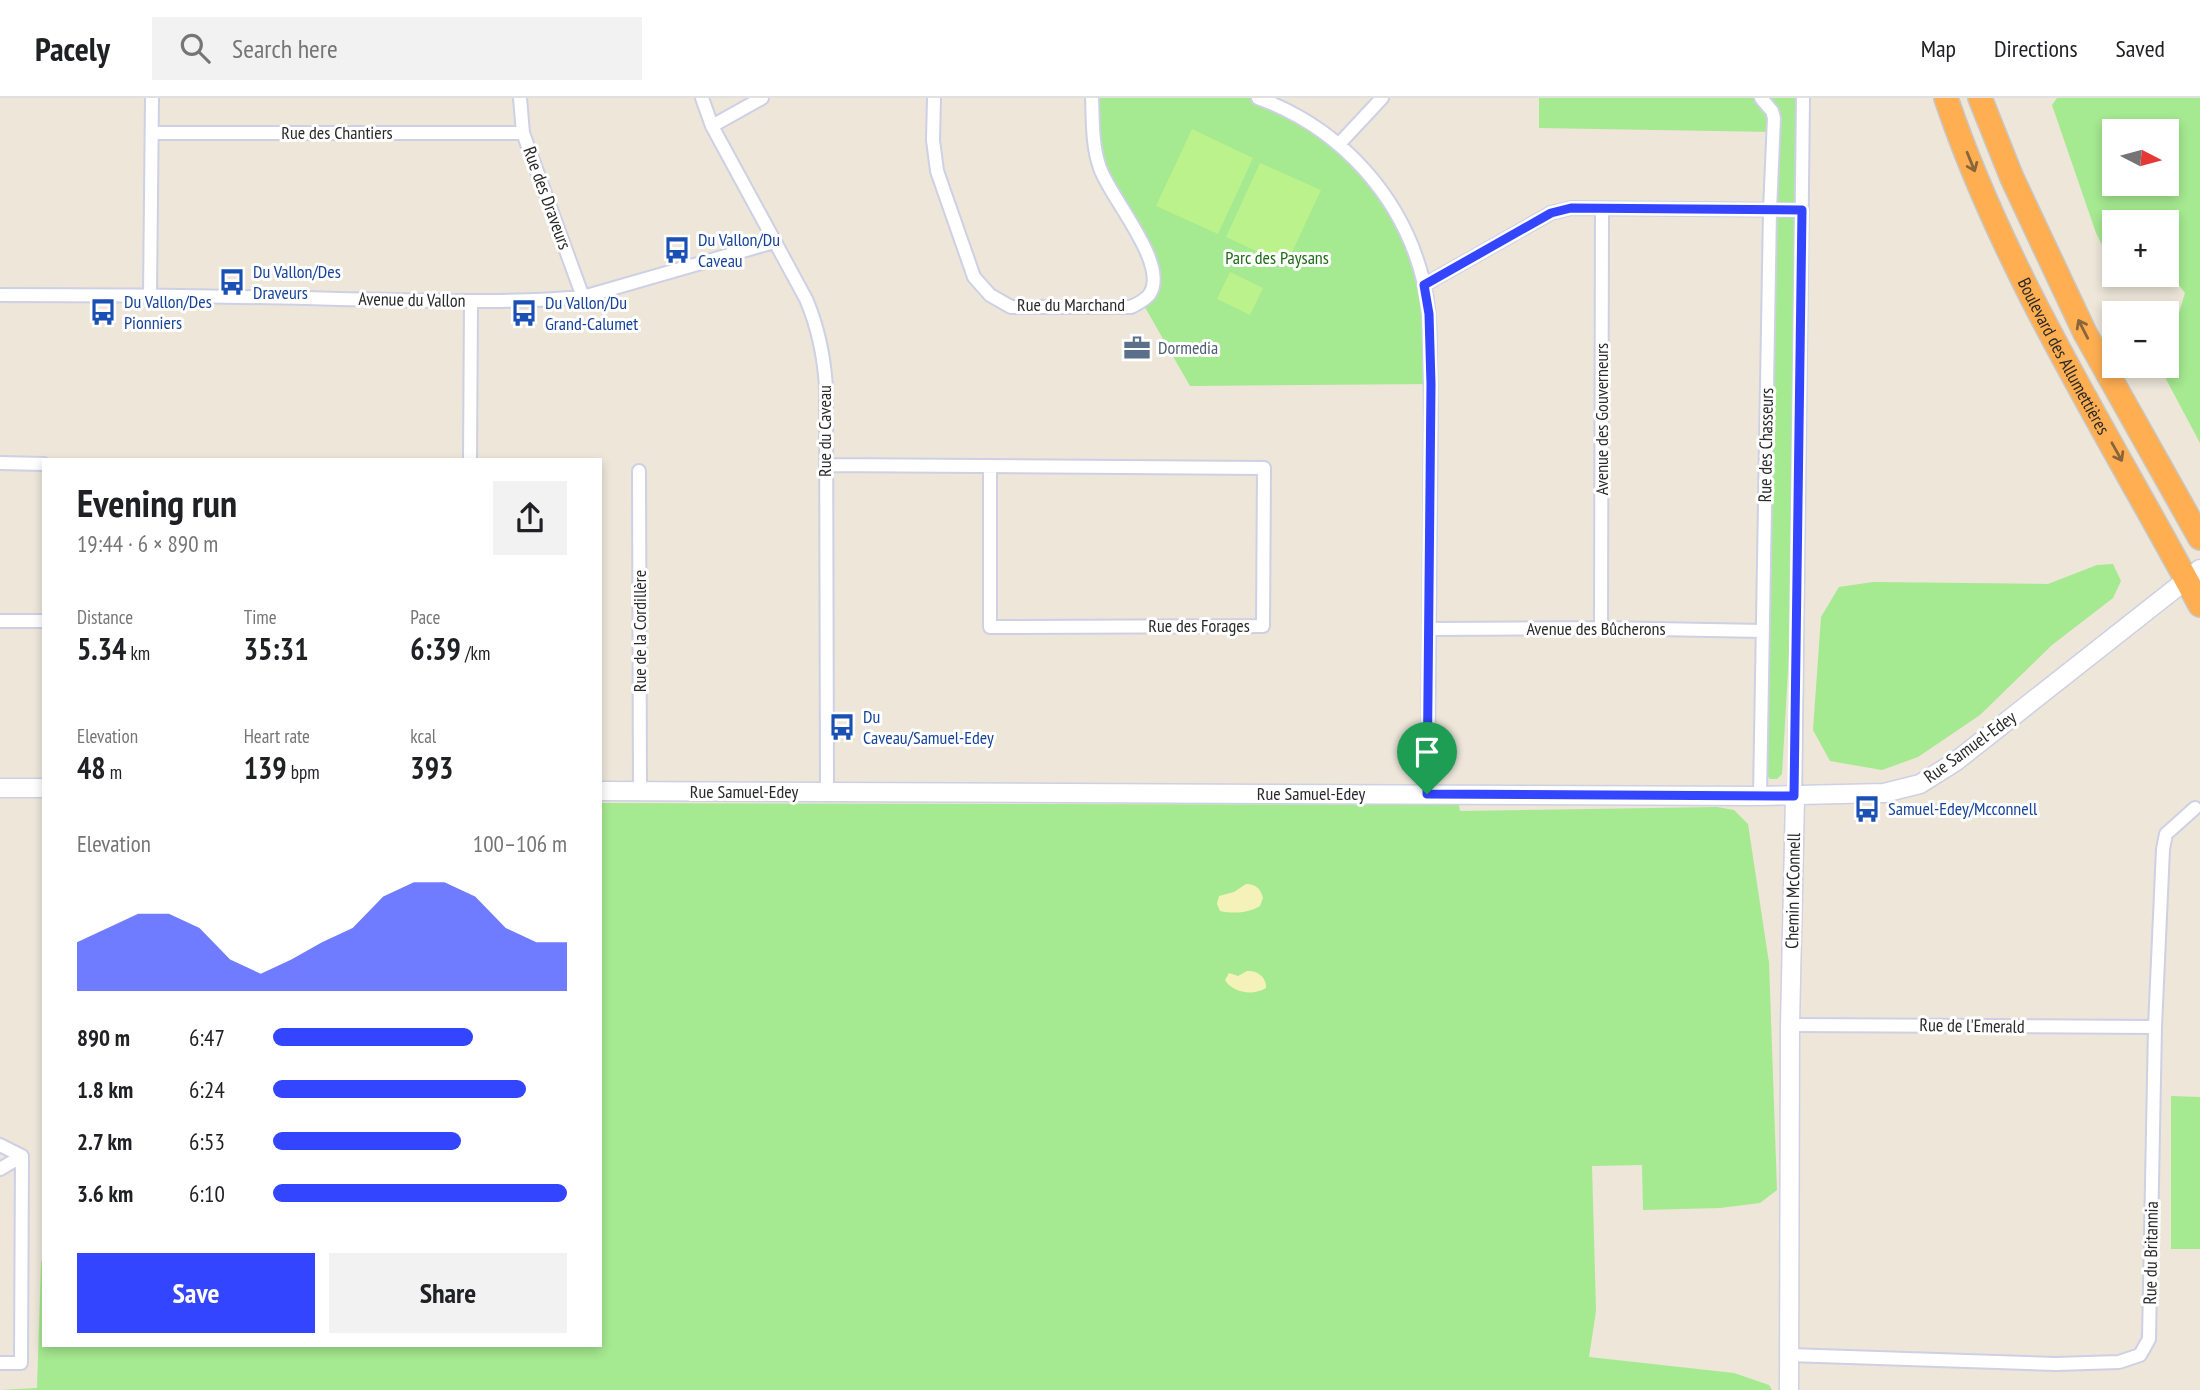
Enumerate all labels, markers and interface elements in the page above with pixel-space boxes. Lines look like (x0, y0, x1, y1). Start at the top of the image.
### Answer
search box (152, 17, 642, 80)
text: Pacely (35, 27, 110, 70)
icon: search (176, 29, 214, 67)
text: Search here (232, 32, 338, 65)
text: Map (1921, 33, 1956, 64)
text: Directions (1994, 33, 2078, 64)
text: Saved (2116, 33, 2165, 64)
north arrow (2102, 119, 2179, 196)
map controls (2102, 119, 2179, 378)
street label: Rue des Chantiers (281, 121, 393, 144)
street label: Rue des Draveurs (518, 143, 577, 252)
one-way arrow (1965, 150, 1978, 172)
button: + (2102, 210, 2179, 287)
place label: Du Vallon/Du Caveau (698, 228, 780, 272)
bus stop icon: Du Vallon/Du Caveau (662, 235, 692, 265)
park label: Parc des Paysans (1225, 246, 1329, 269)
place label: Du Vallon/Des Draveurs (253, 260, 341, 304)
bus stop icon: Du Vallon/Des Draveurs (217, 267, 247, 297)
street label: Boulevard des Allumettières (2013, 274, 2115, 438)
street label: Avenue du Vallon (358, 287, 466, 312)
place label: Du Vallon/Des Pionniers (124, 290, 212, 334)
place label: Du Vallon/Du Grand-Calumet (545, 291, 638, 335)
street label: Rue du Marchand (1017, 293, 1125, 316)
bus stop icon: Du Vallon/Des Pionniers (88, 297, 118, 327)
bus stop icon: Du Vallon/Du Grand-Calumet (509, 298, 539, 328)
button: − (2102, 301, 2179, 378)
one-way arrow (2076, 319, 2090, 340)
office icon: Dormedia (1122, 333, 1152, 363)
place label: Dormedia (1158, 336, 1218, 359)
street label: Avenue des Gouverneurs (1590, 343, 1613, 495)
street label: Rue du Caveau (813, 385, 836, 477)
street label: Rue des Chasseurs (1753, 387, 1778, 502)
one-way arrow (2110, 442, 2124, 462)
text: Evening run (77, 478, 237, 527)
button: share (493, 481, 567, 555)
text: 19:44 · 6 × 890 m (77, 529, 218, 558)
street label: Rue de la Cordillère (628, 570, 651, 692)
text: Distance (77, 605, 133, 629)
text: Time (244, 605, 277, 629)
text: Pace (410, 605, 440, 629)
street label: Rue des Forages (1148, 614, 1250, 637)
street label: Avenue des Bûcherons (1526, 617, 1666, 640)
text: 5.34 (77, 629, 126, 668)
text: 35:31 (244, 629, 309, 668)
text: 6:39 (410, 629, 461, 668)
text: km (126, 641, 150, 665)
text: /km (461, 641, 490, 665)
place label: Du Caveau/Samuel-Edey (863, 705, 994, 749)
street label: Rue Samuel-Edey (1919, 705, 2021, 788)
bus stop icon: Du Caveau/Samuel-Edey (827, 712, 857, 742)
pin (1397, 722, 1457, 794)
text: Elevation (77, 724, 138, 748)
text: Heart rate (244, 724, 310, 748)
text: kcal (410, 724, 436, 748)
icon: arrive (1408, 733, 1446, 771)
text: 48 (77, 748, 106, 787)
text: 139 (244, 748, 287, 787)
text: 393 (410, 748, 453, 787)
text: m (106, 760, 122, 784)
text: bpm (287, 760, 320, 784)
street label: Rue Samuel-Edey (690, 780, 798, 803)
street label: Rue Samuel-Edey (1257, 782, 1365, 805)
bus stop icon: Samuel-Edey/Mcconnell (1852, 794, 1882, 824)
place label: Samuel-Edey/Mcconnell (1888, 797, 2038, 820)
text: Elevation (77, 829, 151, 858)
text: 100–106 m (473, 829, 567, 858)
street label: Chemin McConnell (1780, 832, 1805, 949)
street label: Rue de l'Emerald (1919, 1013, 2025, 1038)
text: 890 m (77, 1023, 130, 1052)
text: 6:47 (189, 1023, 225, 1052)
text: 1.8 km (77, 1075, 133, 1104)
text: 6:24 (189, 1075, 225, 1104)
text: 2.7 km (77, 1127, 132, 1156)
text: 6:53 (189, 1127, 225, 1156)
text: 3.6 km (77, 1179, 133, 1208)
text: 6:10 (189, 1179, 225, 1208)
street label: Rue du Britannia (2138, 1201, 2163, 1305)
button: Save (77, 1253, 315, 1333)
button: Share (329, 1253, 567, 1333)

